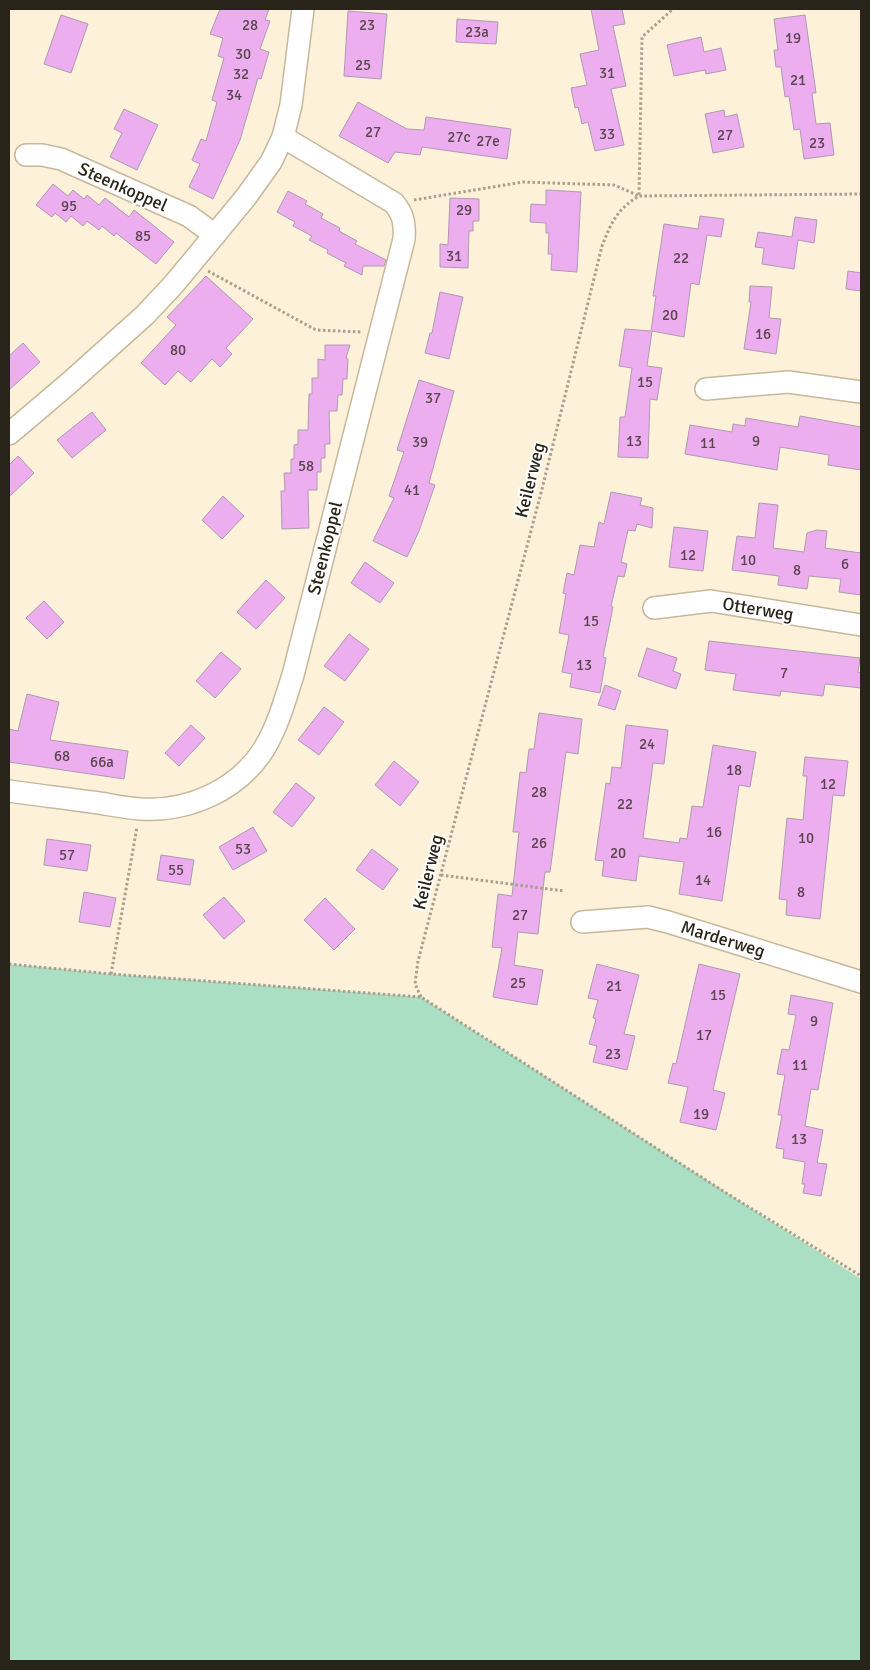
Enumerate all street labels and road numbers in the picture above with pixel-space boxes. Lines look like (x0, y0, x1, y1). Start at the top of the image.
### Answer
street label: Steenkoppel (75, 158, 171, 216)
street label: Keilerweg (510, 440, 550, 520)
street label: Steenkoppel (303, 499, 347, 597)
street label: Otterweg (721, 593, 795, 625)
street label: Keilerweg (408, 832, 448, 912)
street label: Marderweg (678, 916, 768, 962)

